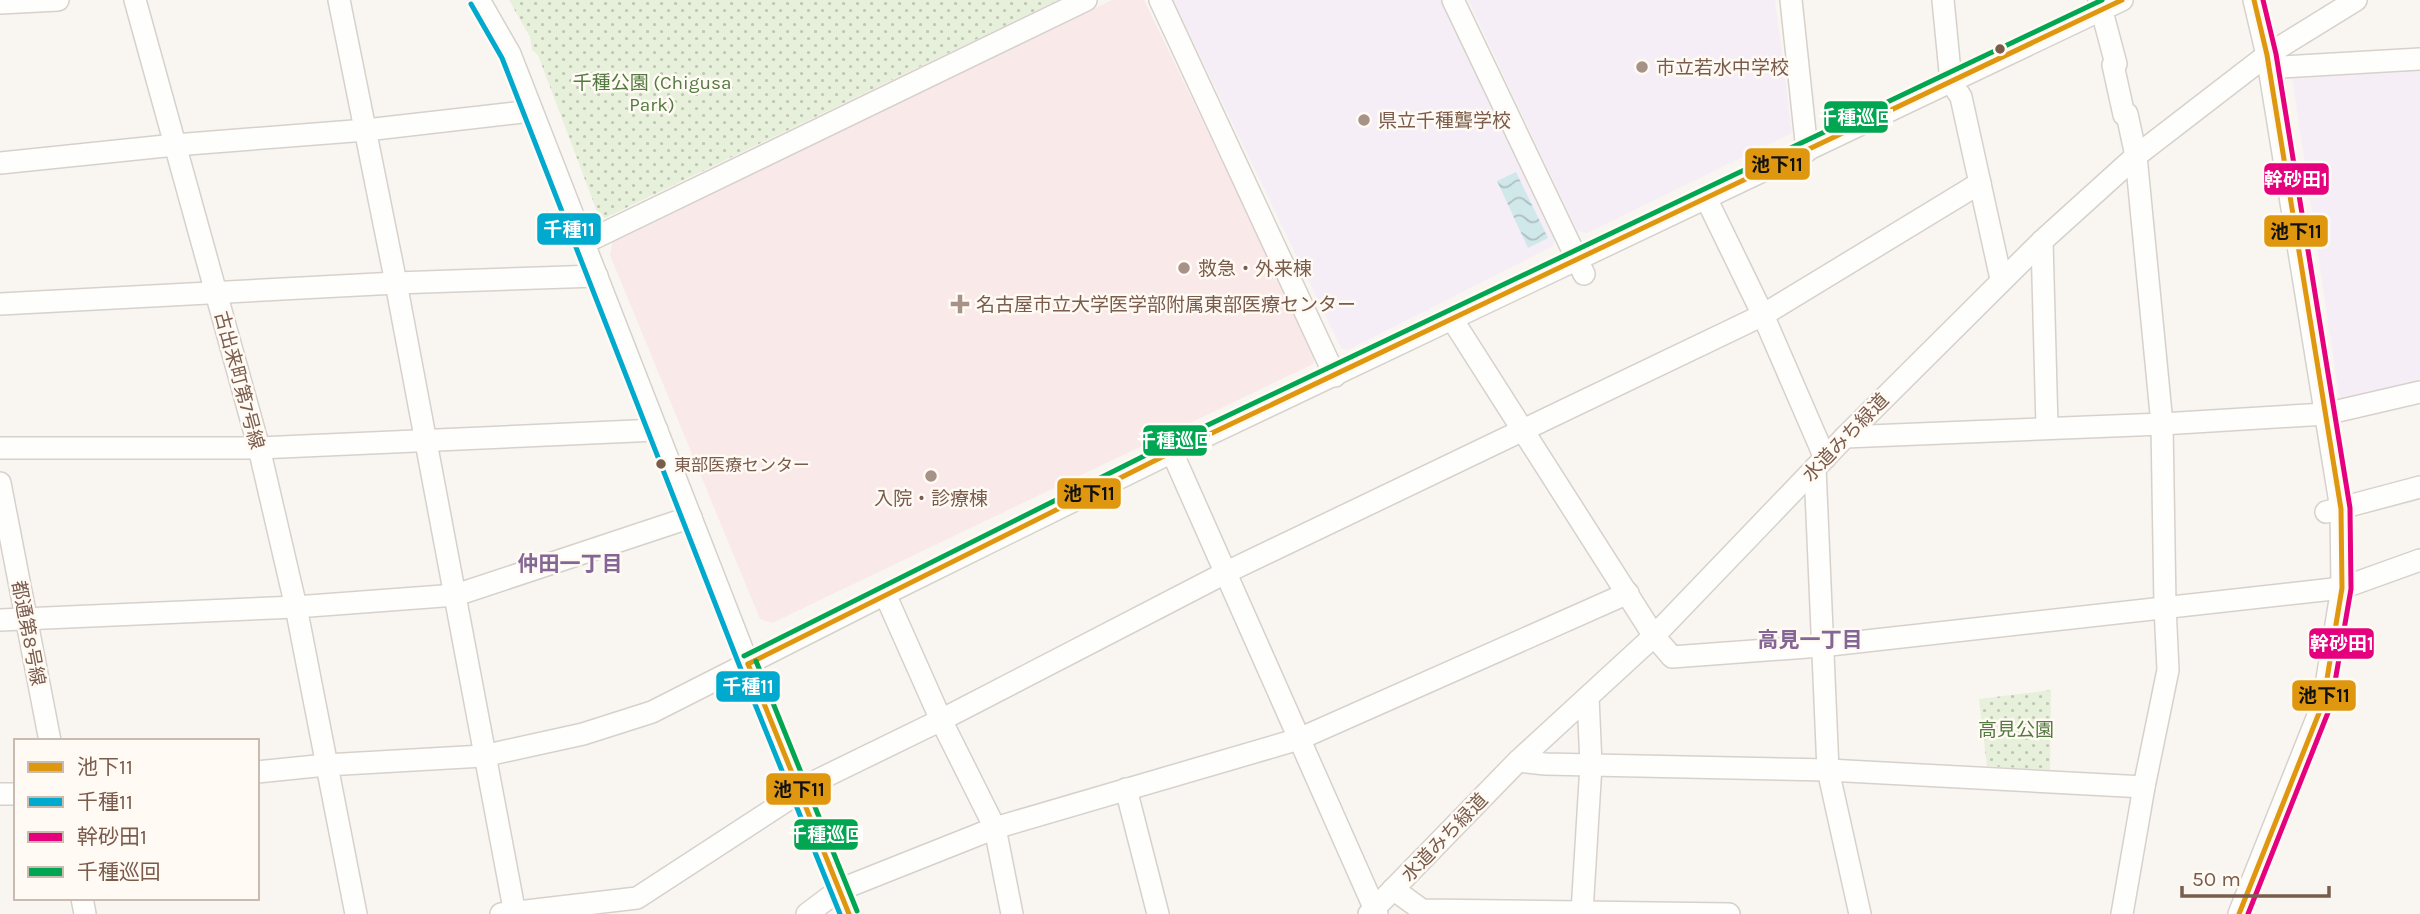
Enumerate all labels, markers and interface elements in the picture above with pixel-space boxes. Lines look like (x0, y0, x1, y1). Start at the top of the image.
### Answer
unlabelled marker (1993, 42, 2007, 56)
place label: 市立若水中学校 (1656, 57, 1789, 79)
marker: 市立若水中学校 (1634, 59, 1650, 75)
park label: 千種公園 (Chigusa Park) (573, 72, 731, 116)
line badge: 千種巡回 (1823, 100, 1889, 134)
text: 千種巡回 (1818, 107, 1894, 129)
place label: 県立千種聾学校 (1378, 110, 1511, 132)
marker: 県立千種聾学校 (1356, 112, 1372, 128)
line badge: 池下11 (1744, 147, 1811, 181)
text: 池下11 (1751, 154, 1803, 176)
line badge: 幹砂田1 (2263, 162, 2330, 196)
text: 幹砂田1 (2264, 169, 2328, 191)
line badge: 千種11 (536, 212, 602, 246)
line badge: 池下11 (2263, 214, 2329, 248)
text: 千種11 (543, 219, 595, 241)
text: 池下11 (2270, 221, 2322, 243)
place label: 救急・外来棟 (1198, 258, 1312, 280)
marker: 救急・外来棟 (1176, 260, 1192, 276)
marker: 名古屋市立大学医学部附属東部医療センター (950, 294, 970, 314)
place label: 名古屋市立大学医学部附属東部医療センター (976, 294, 1356, 316)
street label: 古出来町第7号線 (210, 309, 268, 452)
street label: 水道みち緑道 (1798, 389, 1893, 486)
line badge: 千種巡回 (1142, 424, 1208, 457)
text: 千種巡回 (1137, 430, 1213, 452)
place label: 東部医療センター (674, 455, 810, 475)
marker: 東部医療センター (654, 457, 668, 471)
marker: 入院・診療棟 (923, 468, 939, 484)
line badge: 池下11 (1056, 477, 1122, 510)
text: 池下11 (1063, 483, 1115, 505)
place label: 入院・診療棟 (874, 488, 988, 510)
district label: 仲田一丁目 (518, 552, 623, 576)
street label: 都通第8号線 (7, 579, 49, 688)
line badge: 幹砂田1 (2308, 627, 2375, 660)
district label: 高見一丁目 (1758, 628, 1863, 652)
text: 幹砂田1 (2310, 633, 2374, 655)
line badge: 千種11 (715, 670, 781, 703)
text: 千種11 (722, 676, 774, 698)
line badge: 池下11 (2291, 679, 2357, 712)
text: 池下11 (2298, 685, 2350, 707)
park label: 高見公園 (1978, 719, 2054, 741)
legend (14, 739, 259, 900)
text: 池下11 (77, 755, 133, 779)
line badge: 池下11 (765, 772, 832, 806)
text: 池下11 (773, 779, 825, 801)
street label: 水道みち緑道 (1397, 789, 1492, 886)
text: 千種11 (77, 790, 133, 814)
line badge: 千種巡回 (793, 818, 859, 851)
text: 千種巡回 (788, 824, 864, 846)
text: 幹砂田1 (77, 825, 147, 849)
scale bar (2182, 855, 2329, 899)
text: 千種巡回 (77, 860, 161, 884)
text: 50 m (2192, 867, 2241, 891)

